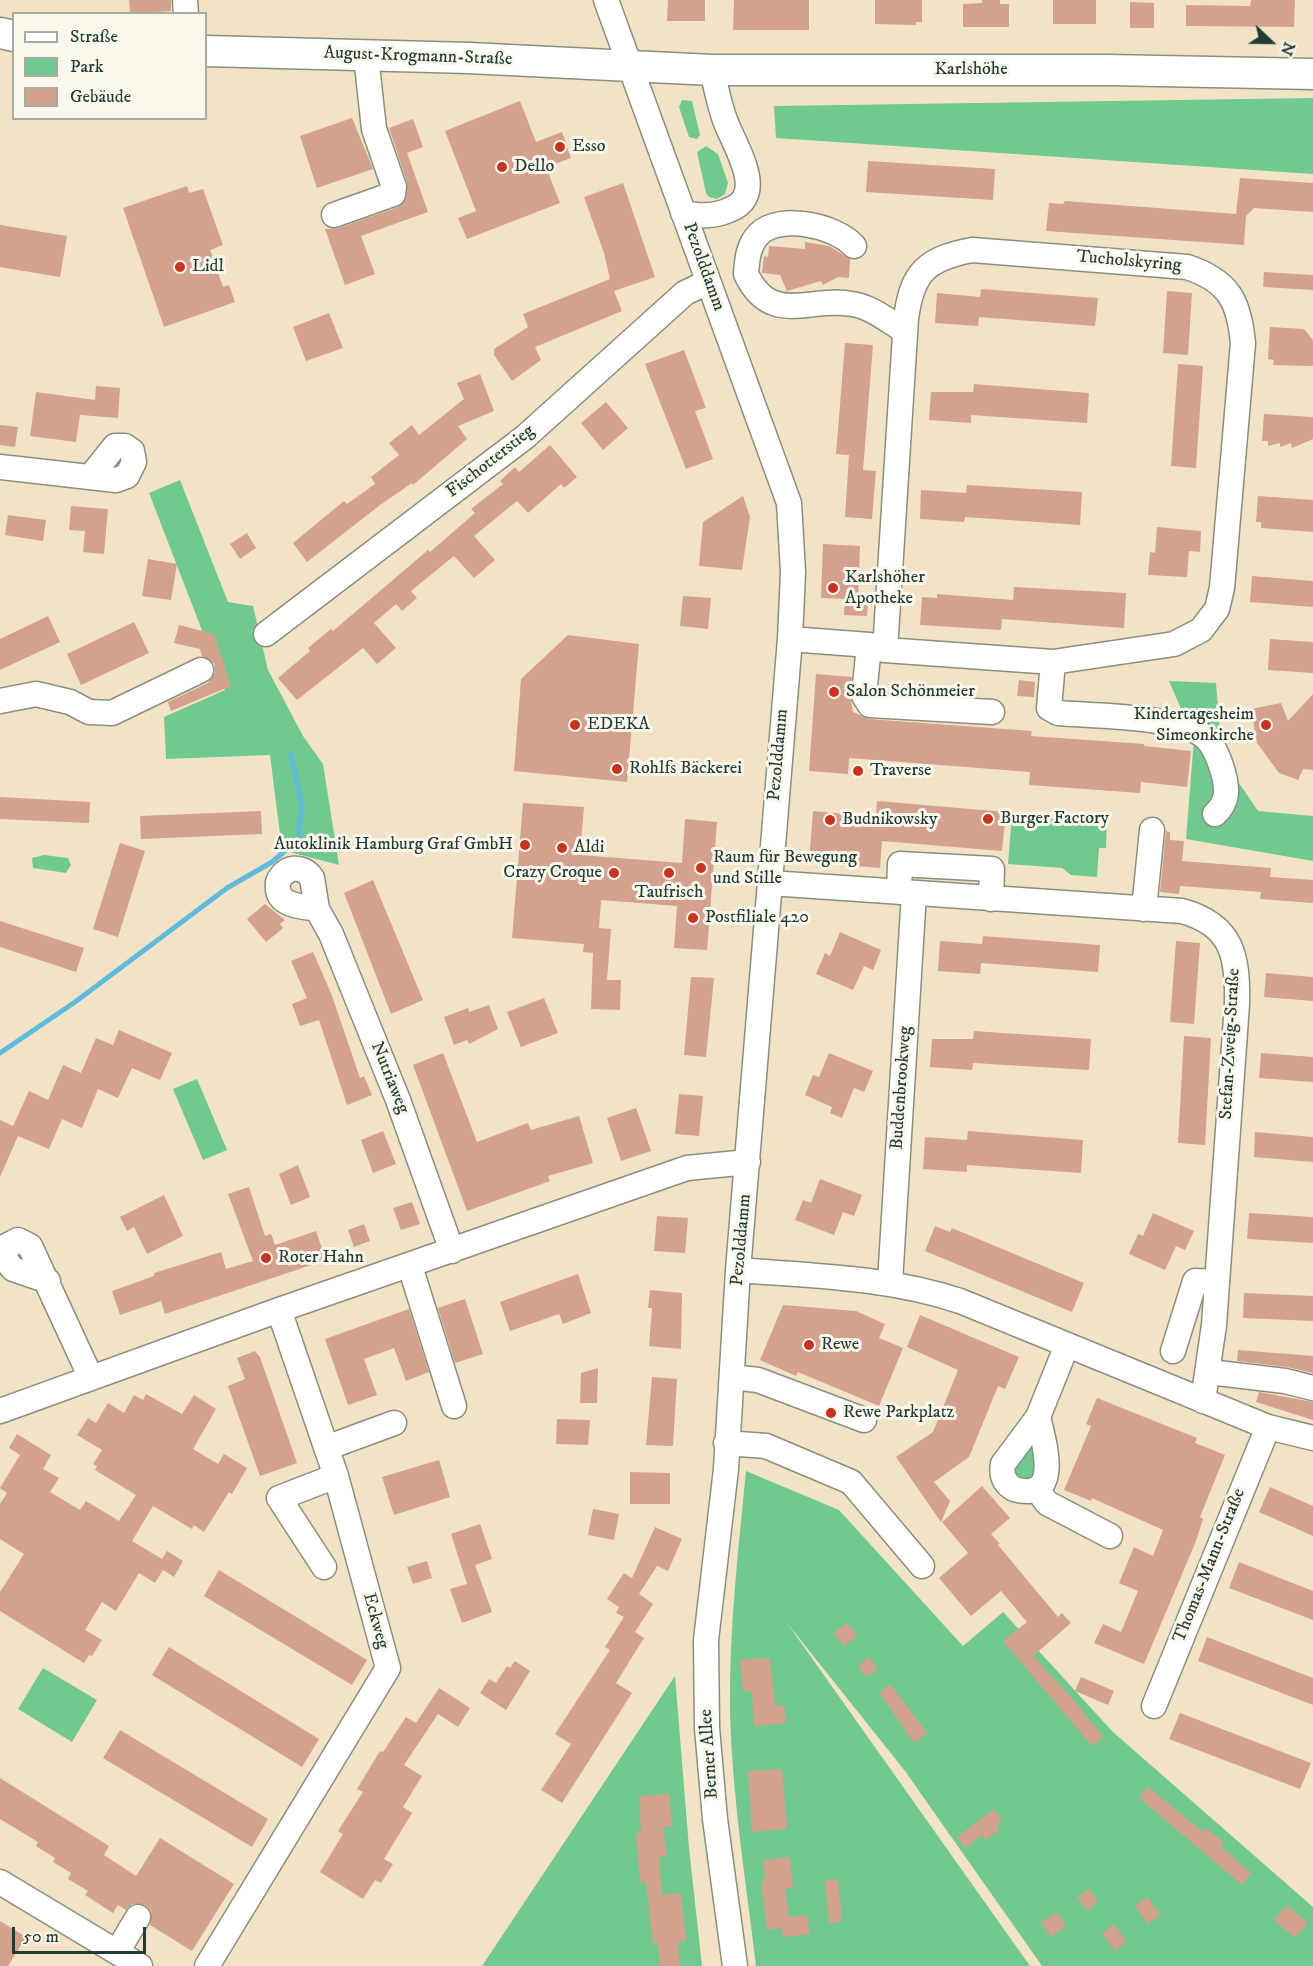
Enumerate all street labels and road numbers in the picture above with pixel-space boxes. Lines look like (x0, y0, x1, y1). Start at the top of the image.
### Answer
street label: August-Krogmann-Straße (323, 43, 513, 71)
street label: Karlshöhe (934, 59, 1008, 81)
street label: Pezolddamm (677, 220, 729, 314)
street label: Tucholskyring (1076, 247, 1182, 277)
street label: Fischotterstieg (443, 421, 539, 503)
street label: Pezolddamm (764, 708, 794, 802)
street label: Stefan-Zweig-Straße (1216, 968, 1246, 1120)
street label: Buddenbrookweg (887, 1025, 917, 1151)
street label: Nutriaweg (365, 1039, 413, 1117)
street label: Pezolddamm (727, 1193, 757, 1287)
street label: Thomas-Mann-Straße (1169, 1486, 1251, 1646)
street label: Eckweg (357, 1591, 393, 1651)
street label: Berner Allee (696, 1708, 724, 1800)

